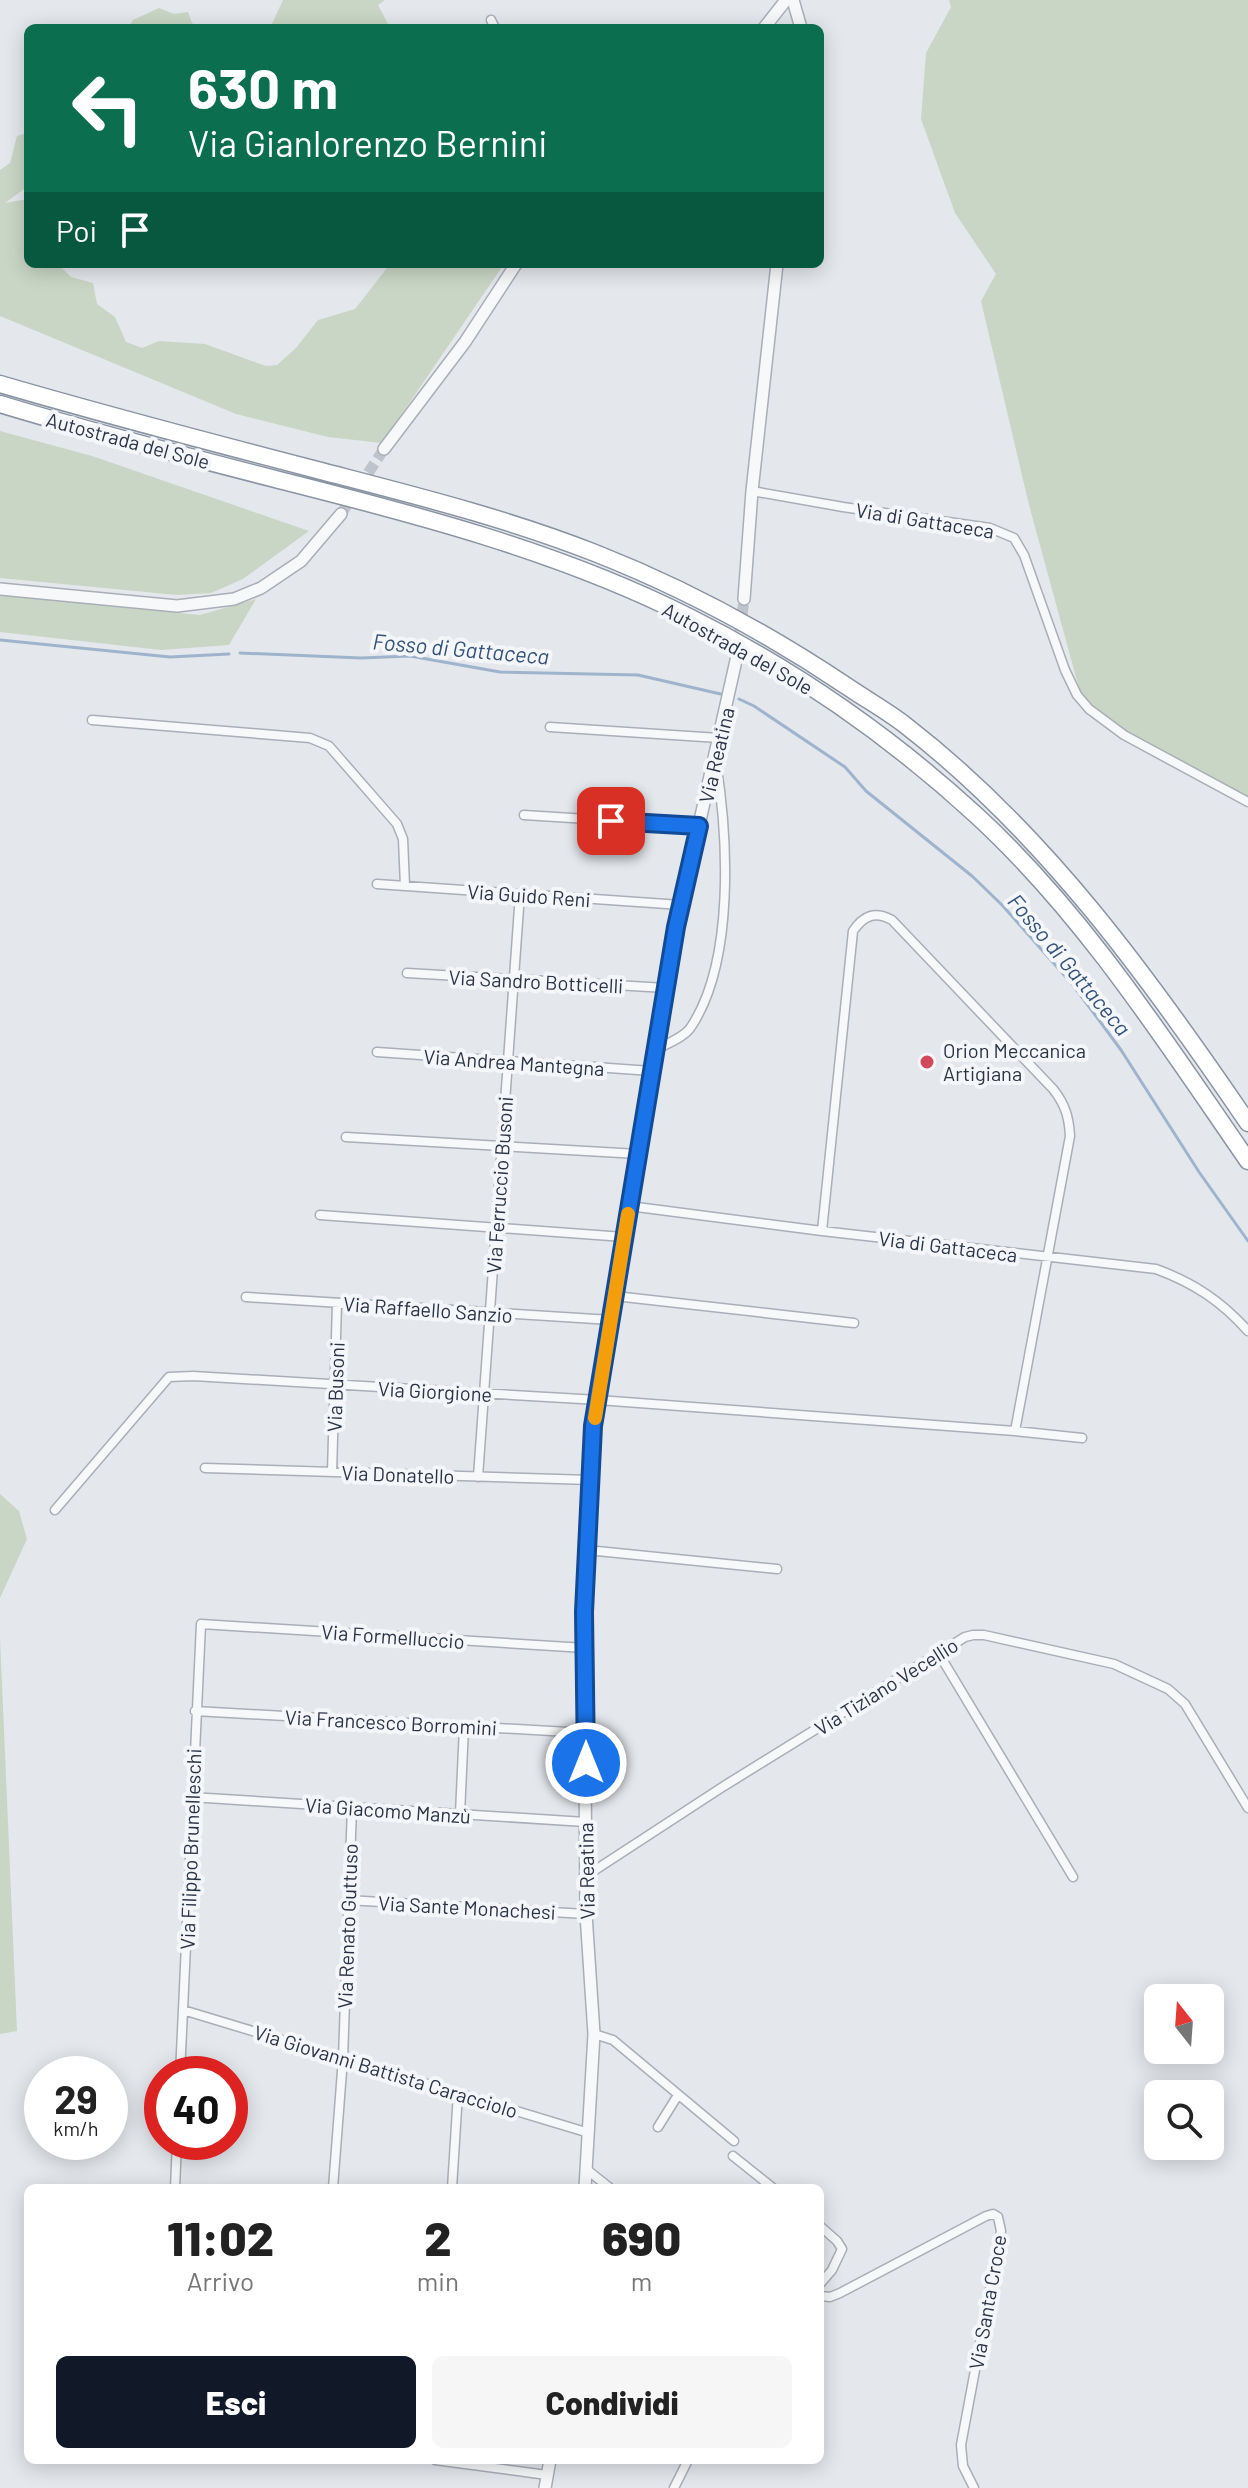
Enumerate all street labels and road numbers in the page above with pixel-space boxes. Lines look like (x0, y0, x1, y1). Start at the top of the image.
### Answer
street label: Autostrada del Sole (44, 407, 212, 473)
street label: Via di Gattaceca (854, 497, 996, 543)
street label: Autostrada del Sole (659, 597, 817, 699)
street label: Via Reatina (693, 705, 739, 805)
street label: Via Guido Reni (466, 879, 592, 911)
street label: Via Sandro Botticelli (448, 964, 624, 998)
street label: Via Andrea Mantegna (423, 1044, 605, 1080)
street label: Via Ferruccio Busoni (481, 1096, 517, 1274)
street label: Via di Gattaceca (877, 1226, 1019, 1266)
street label: Via Raffaello Sanzio (342, 1291, 514, 1327)
street label: Via Busoni (321, 1341, 349, 1433)
street label: Via Giorgione (377, 1376, 493, 1406)
street label: Via Donatello (341, 1460, 455, 1488)
street label: Via Formelluccio (321, 1619, 465, 1653)
street label: Via Tiziano Vecellio (810, 1632, 962, 1740)
street label: Via Francesco Borromini (284, 1704, 498, 1740)
street label: Via Filippo Brunelleschi (174, 1748, 206, 1950)
street label: Via Giacomo Manzù (304, 1792, 472, 1828)
street label: Via Reatina (573, 1822, 599, 1920)
street label: Via Renato Guttuso (332, 1843, 362, 2009)
street label: Via Sante Monachesi (378, 1890, 556, 1924)
street label: Via Giovanni Battista Caracciolo (251, 2019, 521, 2123)
street label: Via Santa Croce (963, 2233, 1011, 2371)

